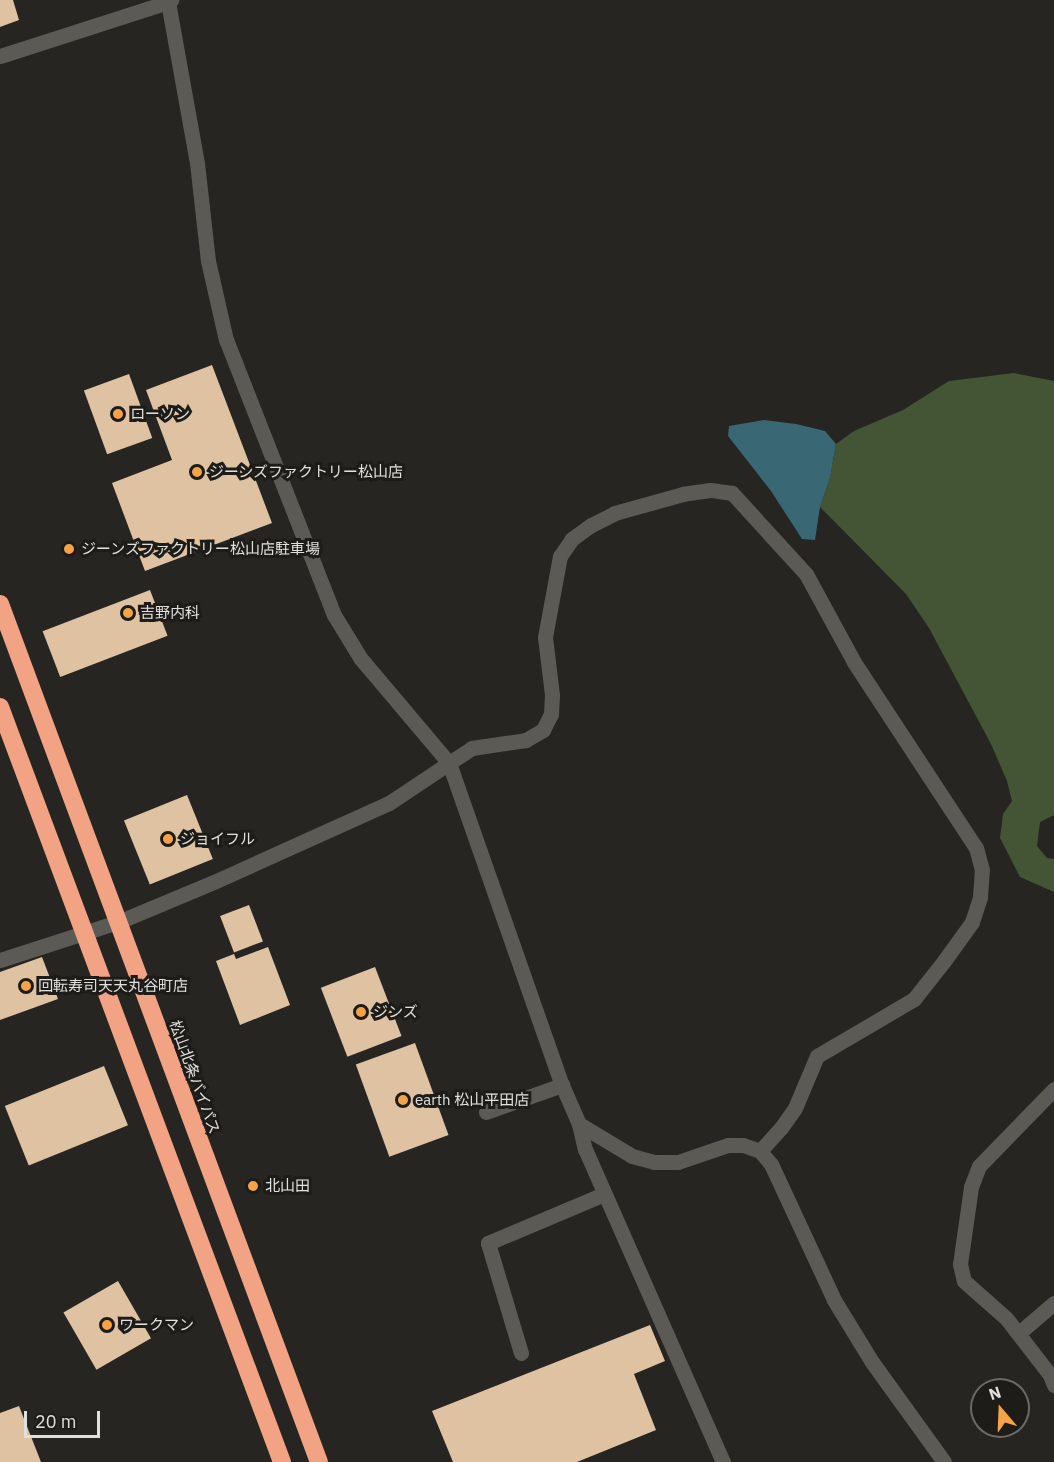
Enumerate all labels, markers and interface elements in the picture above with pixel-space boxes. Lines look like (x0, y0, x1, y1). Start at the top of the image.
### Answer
place label: ローソン (130, 405, 190, 423)
marker: ローソン (111, 407, 125, 421)
place label: ジーンズファクトリー松山店 (209, 463, 404, 481)
marker: ジーンズファクトリー松山店 (190, 465, 204, 479)
place label: ジーンズファクトリー松山店駐車場 (81, 540, 321, 558)
marker: ジーンズファクトリー松山店駐車場 (62, 542, 76, 556)
place label: 吉野内科 (140, 604, 200, 622)
marker: 吉野内科 (121, 606, 135, 620)
place label: ジョイフル (180, 830, 255, 848)
marker: ジョイフル (161, 832, 175, 846)
place label: 回転寿司天天丸谷町店 (38, 977, 188, 995)
marker: 回転寿司天天丸谷町店 (19, 979, 33, 993)
place label: ジンズ (373, 1003, 418, 1021)
marker: ジンズ (354, 1005, 368, 1019)
street label: 松山北条バイパス (166, 1018, 224, 1136)
place label: earth 松山平田店 (415, 1091, 529, 1109)
marker: earth 松山平田店 (396, 1093, 410, 1107)
place label: 北山田 (265, 1177, 310, 1195)
marker: 北山田 (246, 1179, 260, 1193)
place label: ワークマン (119, 1316, 194, 1334)
marker: ワークマン (100, 1318, 114, 1332)
north arrow (970, 1378, 1030, 1438)
text: N (986, 1382, 1004, 1404)
scale bar (27, 1399, 104, 1437)
text: 20 m (35, 1410, 77, 1433)

